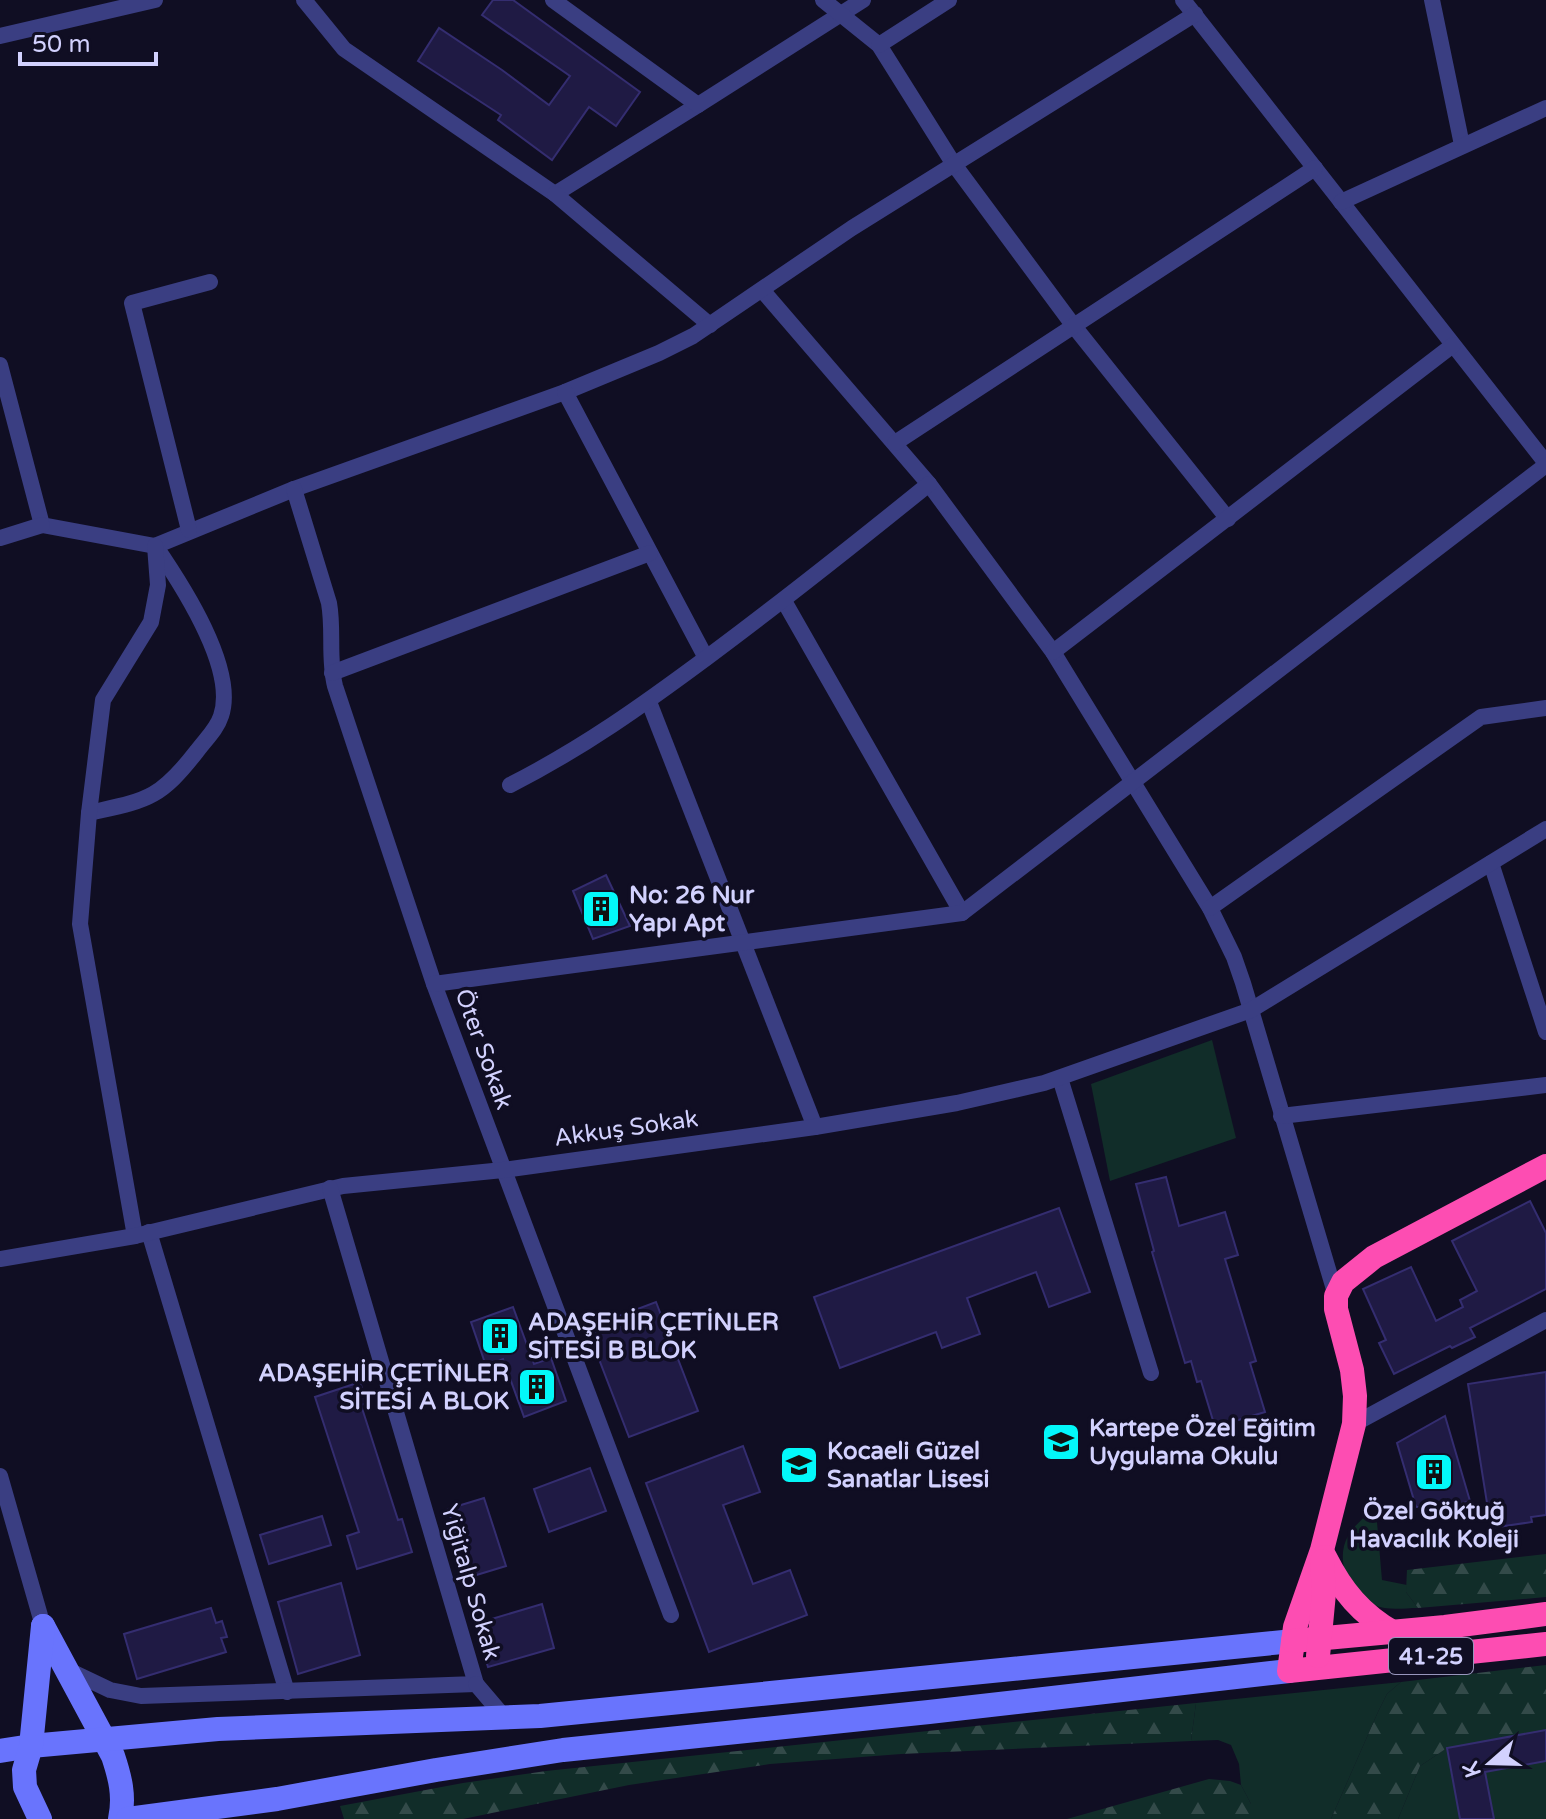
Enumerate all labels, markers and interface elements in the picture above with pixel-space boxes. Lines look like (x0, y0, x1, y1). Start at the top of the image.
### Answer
scale bar (20, 16, 156, 66)
text: 50 m (32, 30, 90, 59)
place label: No: 26 Nur Yapı Apt (629, 881, 755, 938)
building icon: No: 26 Nur Yapı Apt (580, 888, 622, 930)
street label: Öter Sokak (448, 985, 519, 1113)
street label: Akkuş Sokak (552, 1104, 700, 1153)
place label: ADAŞEHİR ÇETİNLER SİTESİ B BLOK (528, 1308, 779, 1365)
building icon: ADAŞEHİR ÇETİNLER SİTESİ B BLOK (479, 1315, 521, 1357)
place label: ADAŞEHİR ÇETİNLER SİTESİ A BLOK (258, 1359, 509, 1416)
building icon: ADAŞEHİR ÇETİNLER SİTESİ A BLOK (516, 1366, 558, 1408)
place label: Kartepe Özel Eğitim Uygulama Okulu (1089, 1414, 1316, 1471)
school or university icon: Kartepe Özel Eğitim Uygulama Okulu (1040, 1421, 1082, 1463)
place label: Kocaeli Güzel Sanatlar Lisesi (827, 1437, 990, 1494)
school or university icon: Kocaeli Güzel Sanatlar Lisesi (778, 1444, 820, 1486)
building icon: Özel Göktuğ Havacılık Koleji (1413, 1451, 1455, 1493)
place label: Özel Göktuğ Havacılık Koleji (1349, 1497, 1519, 1554)
street label: Yiğitalp Sokak (434, 1501, 507, 1664)
road number: 41-25 (1389, 1638, 1473, 1674)
north arrow (1450, 1723, 1530, 1803)
text: K (1457, 1758, 1487, 1781)

